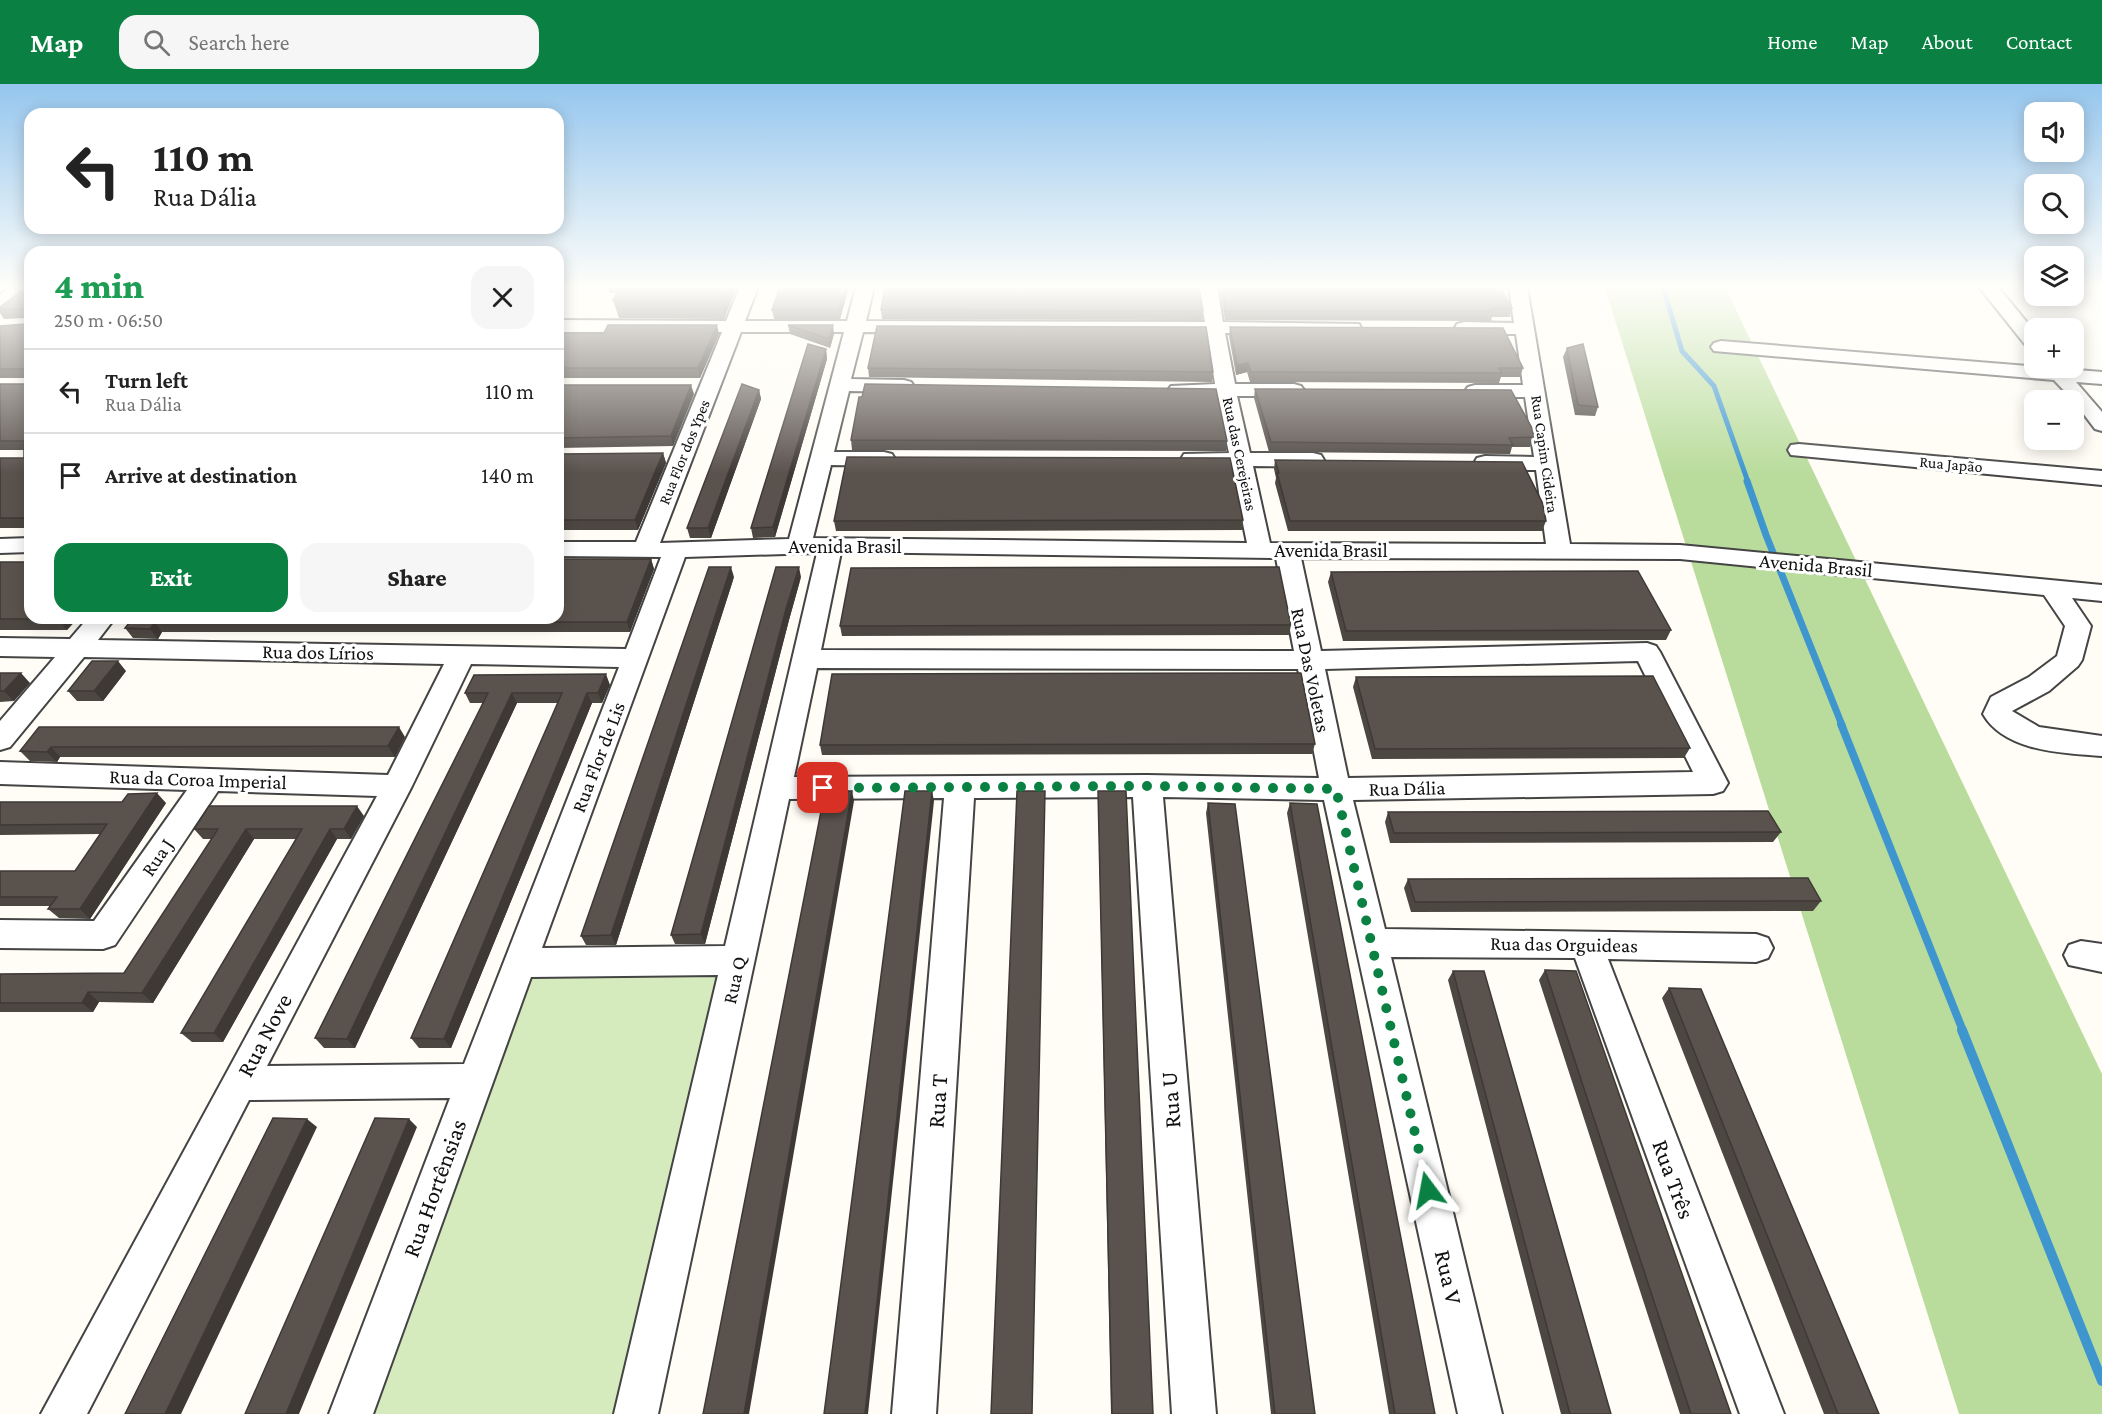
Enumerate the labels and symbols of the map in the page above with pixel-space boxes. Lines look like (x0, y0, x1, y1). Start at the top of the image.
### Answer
street label: Rua Capim Cideira (1527, 394, 1562, 515)
street label: Rua das Cerejeiras (1219, 396, 1260, 513)
street label: Rua Flor dos Ypes (655, 397, 714, 507)
street label: Rua Japão (1919, 453, 1983, 476)
street label: Avenida Brasil (788, 535, 902, 557)
street label: Avenida Brasil (1274, 539, 1388, 561)
street label: Avenida Brasil (1758, 549, 1874, 581)
street label: Rua Das Voletas (1287, 606, 1335, 734)
street label: Rua dos Lírios (262, 640, 374, 664)
street label: Rua Flor de Lis (567, 699, 629, 815)
pin (797, 762, 848, 813)
street label: Rua da Coroa Imperial (109, 765, 287, 794)
street label: Rua Dália (1368, 776, 1446, 800)
street label: Rua J (137, 834, 178, 881)
street label: Rua das Orguideas (1490, 932, 1638, 957)
street label: Rua Q (718, 953, 750, 1006)
street label: Rua Nove (231, 989, 297, 1081)
street label: Rua U (1155, 1071, 1185, 1129)
street label: Rua T (922, 1073, 952, 1129)
street label: Rua Hortênsias (397, 1115, 471, 1261)
street label: Rua Três (1647, 1136, 1701, 1222)
position arrow (1396, 1158, 1460, 1222)
street label: Rua V (1430, 1247, 1468, 1307)

